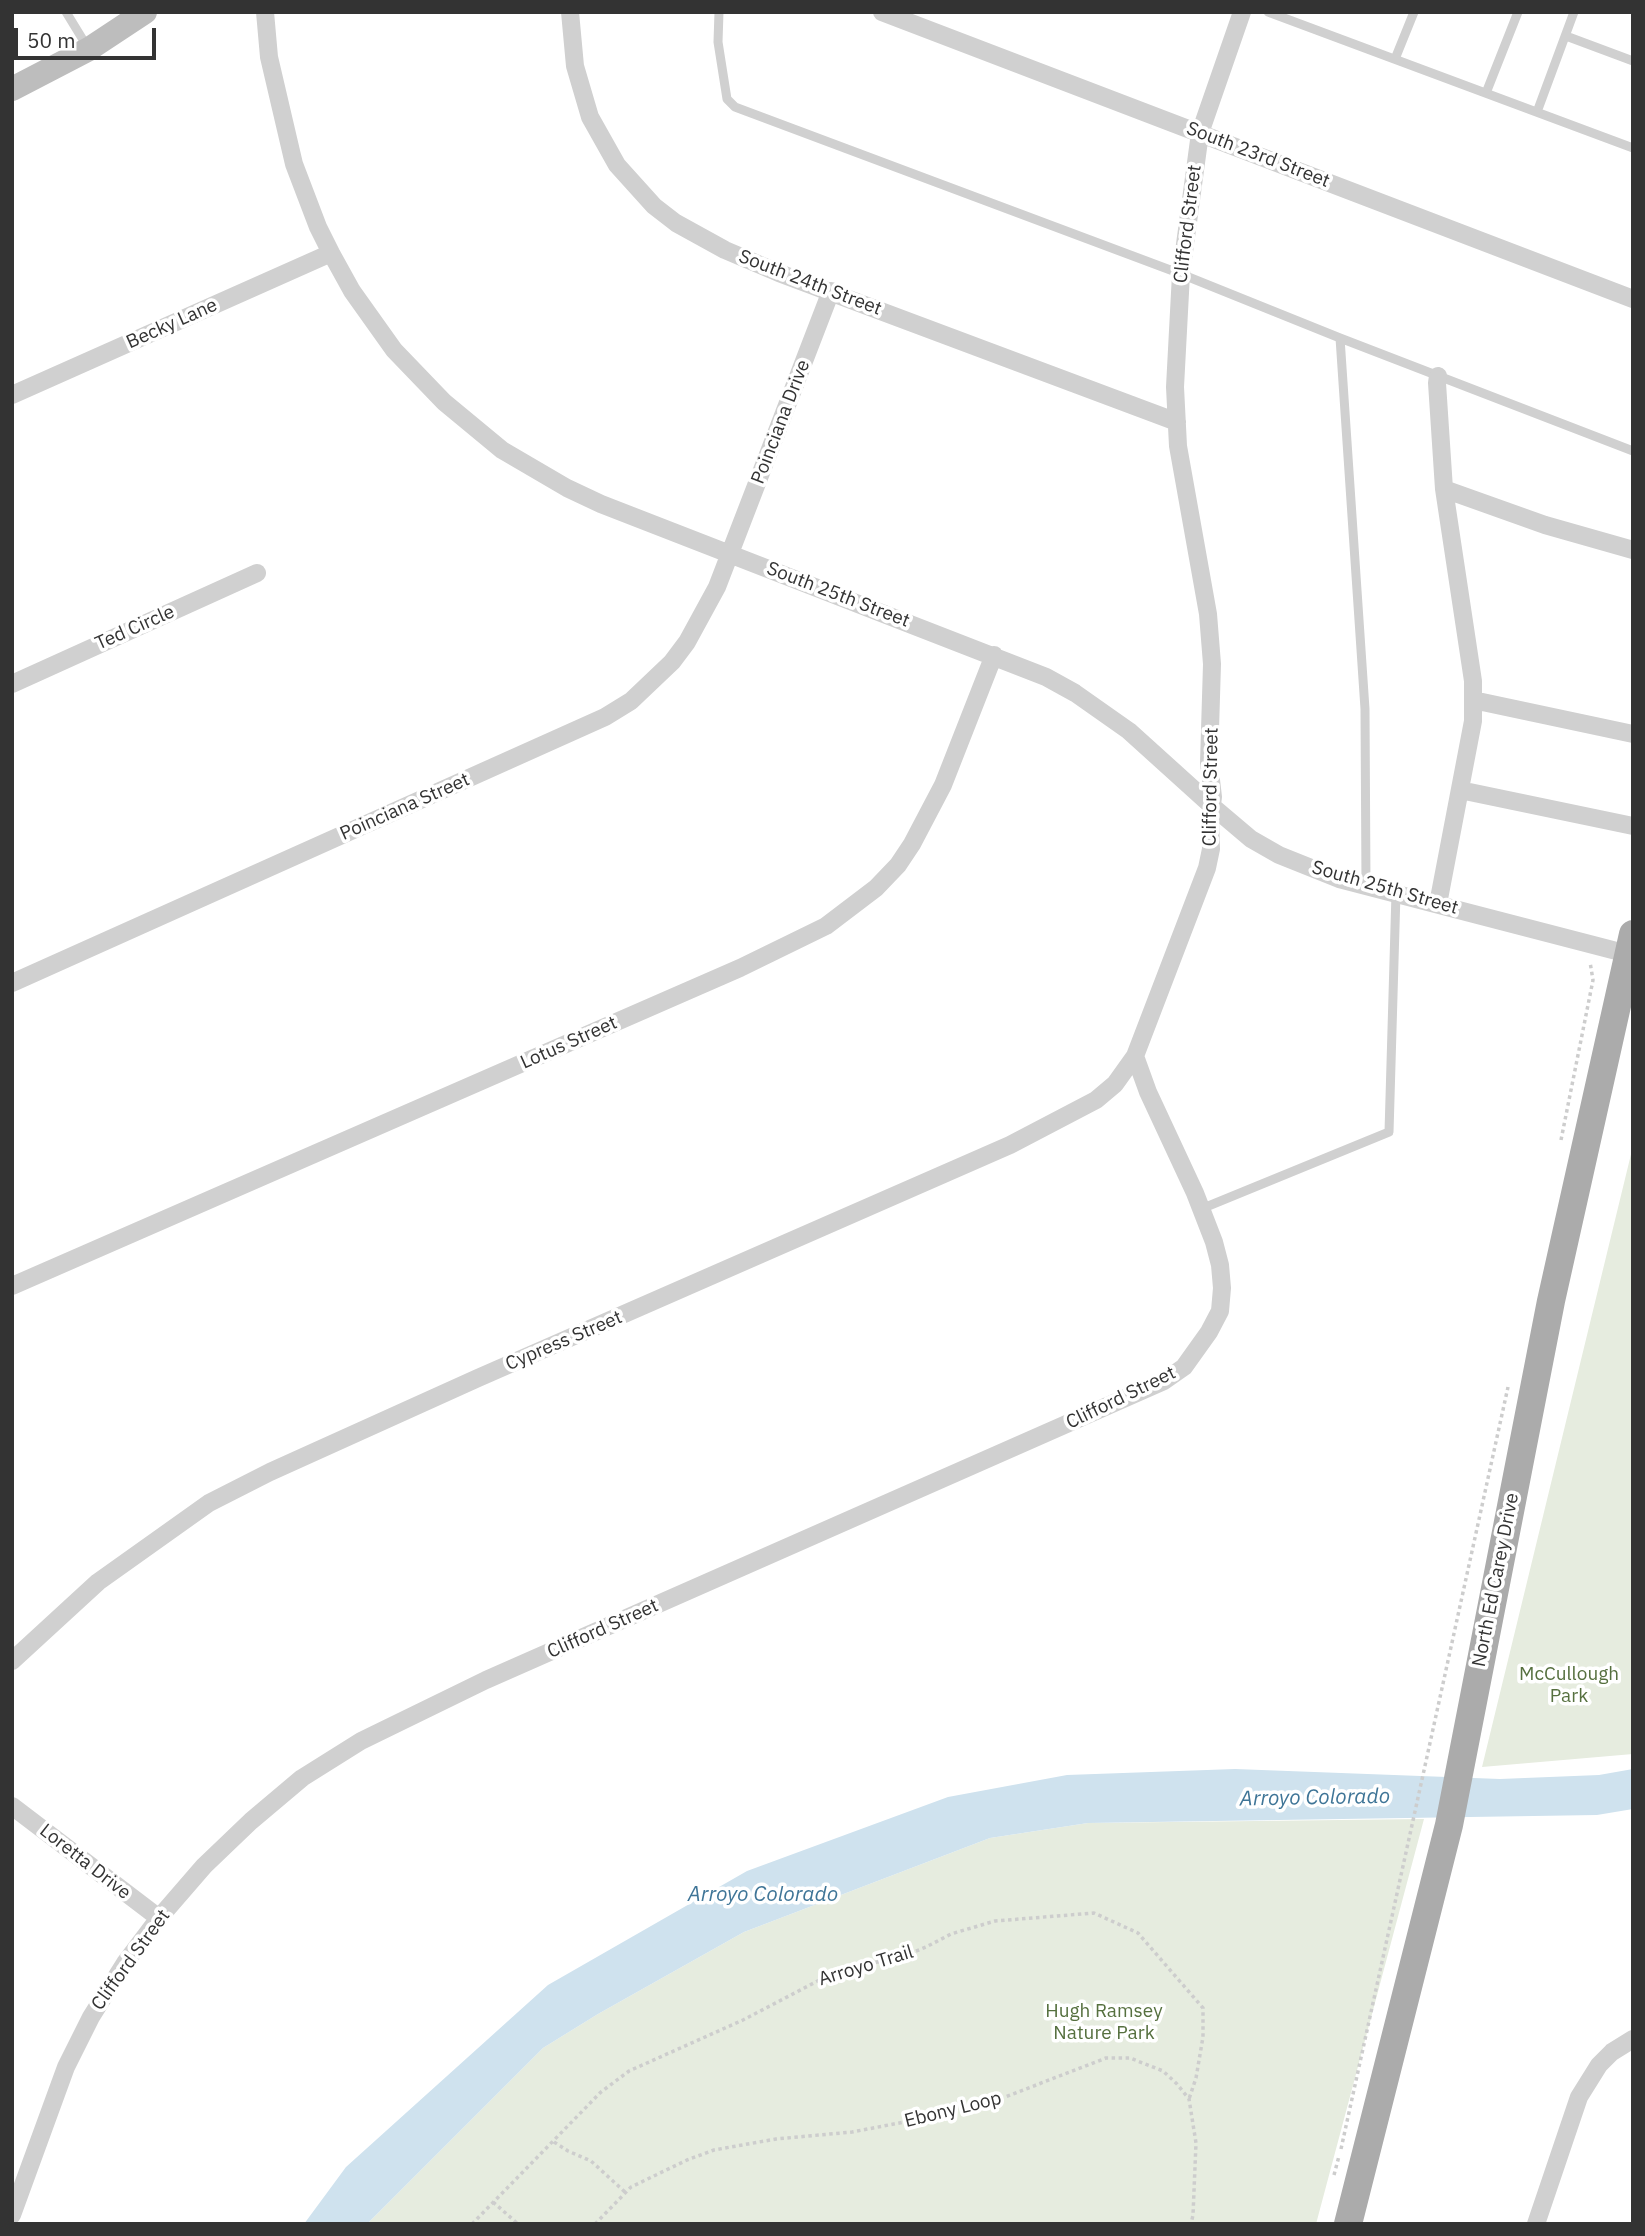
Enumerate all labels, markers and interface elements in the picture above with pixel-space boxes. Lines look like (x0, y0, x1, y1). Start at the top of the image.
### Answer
scale bar (18, 14, 159, 58)
text: 50 m (27, 26, 76, 54)
street label: South 23rd Street (1183, 117, 1333, 193)
street label: Clifford Street (1169, 164, 1207, 284)
street label: South 24th Street (735, 245, 885, 321)
street label: Becky Lane (123, 294, 221, 354)
street label: Poinciana Drive (747, 357, 815, 487)
street label: South 25th Street (763, 557, 913, 633)
street label: Ted Circle (92, 600, 178, 656)
street label: Clifford Street (1199, 727, 1223, 847)
street label: Poinciana Street (337, 768, 473, 846)
street label: South 25th Street (1309, 856, 1461, 920)
street label: Lotus Street (517, 1012, 621, 1074)
street label: Cypress Street (502, 1306, 626, 1376)
street label: Clifford Street (1062, 1362, 1180, 1434)
street label: North Ed Carey Drive (1468, 1491, 1524, 1669)
street label: Clifford Street (544, 1594, 662, 1664)
park label: McCullough Park (1519, 1664, 1619, 1708)
water label: Arroyo Colorado (1240, 1784, 1390, 1812)
street label: Loretta Drive (35, 1819, 135, 1905)
water label: Arroyo Colorado (688, 1882, 838, 1908)
street label: Clifford Street (87, 1905, 175, 2015)
street label: Arroyo Trail (816, 1941, 916, 1991)
park label: Hugh Ramsey Nature Park (1045, 2001, 1163, 2045)
street label: Ebony Loop (902, 2087, 1004, 2133)

